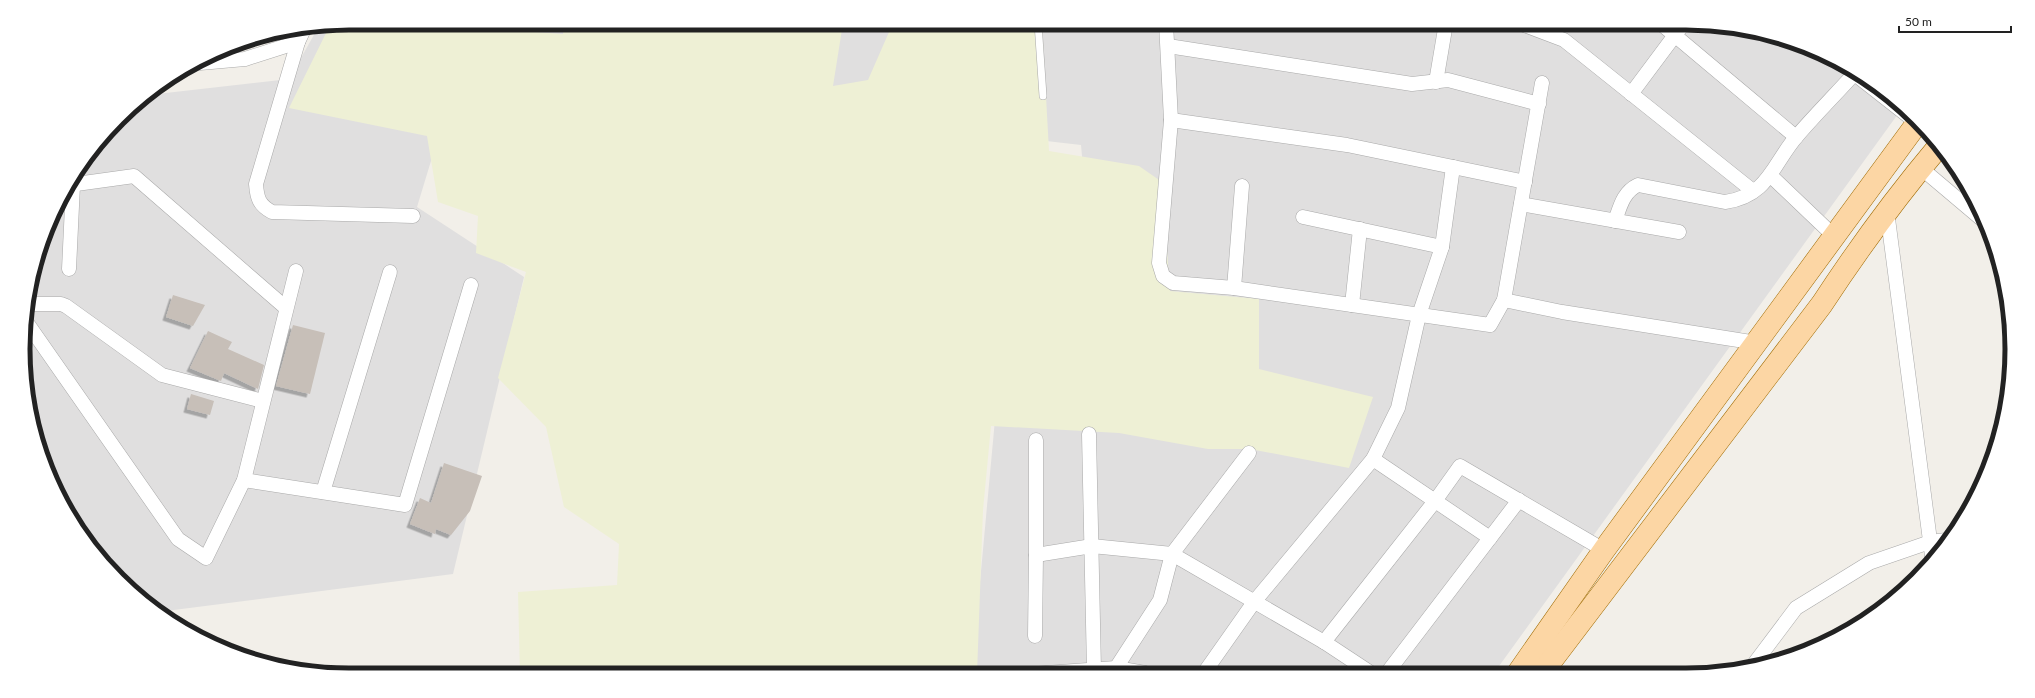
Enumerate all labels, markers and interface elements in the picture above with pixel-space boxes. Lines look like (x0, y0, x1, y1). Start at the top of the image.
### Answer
scale bar (1899, 8, 2011, 34)
text: 50 m (1905, 14, 1932, 29)

